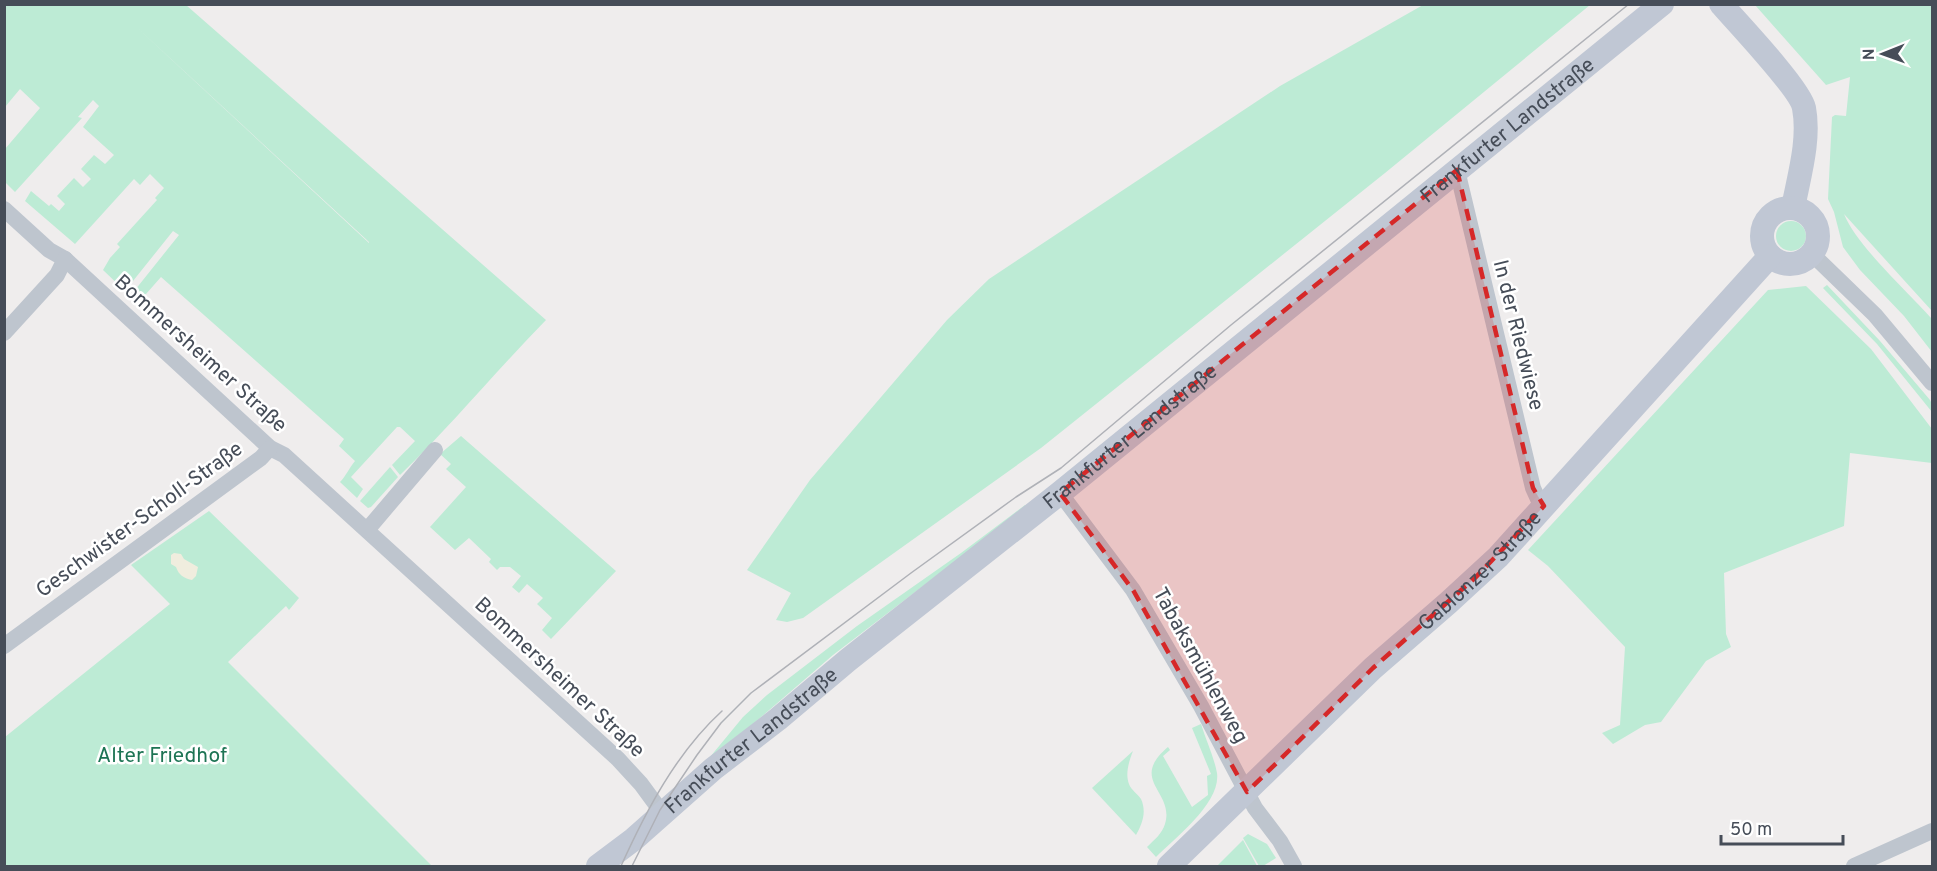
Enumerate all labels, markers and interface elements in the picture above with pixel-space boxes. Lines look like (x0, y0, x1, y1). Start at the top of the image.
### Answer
north arrow (1853, 24, 1913, 84)
text: N (1860, 48, 1880, 60)
street label: Frankfurter Landstraße (1415, 52, 1601, 210)
street label: In der Riedwiese (1486, 257, 1549, 413)
street label: Bommersheimer Straße (108, 269, 292, 439)
street label: Frankfurter Landstraße (1038, 359, 1224, 516)
street label: Geschwister-Scholl-Straße (31, 436, 249, 604)
street label: Gablonzer Straße (1413, 505, 1549, 638)
street label: Tabaksmühlenweg (1146, 583, 1254, 748)
street label: Bommersheimer Straße (468, 592, 650, 764)
street label: Frankfurter Landstraße (659, 662, 844, 821)
park label: Alter Friedhof (97, 743, 227, 770)
scale bar (1721, 808, 1842, 846)
text: 50 m (1730, 819, 1772, 842)

